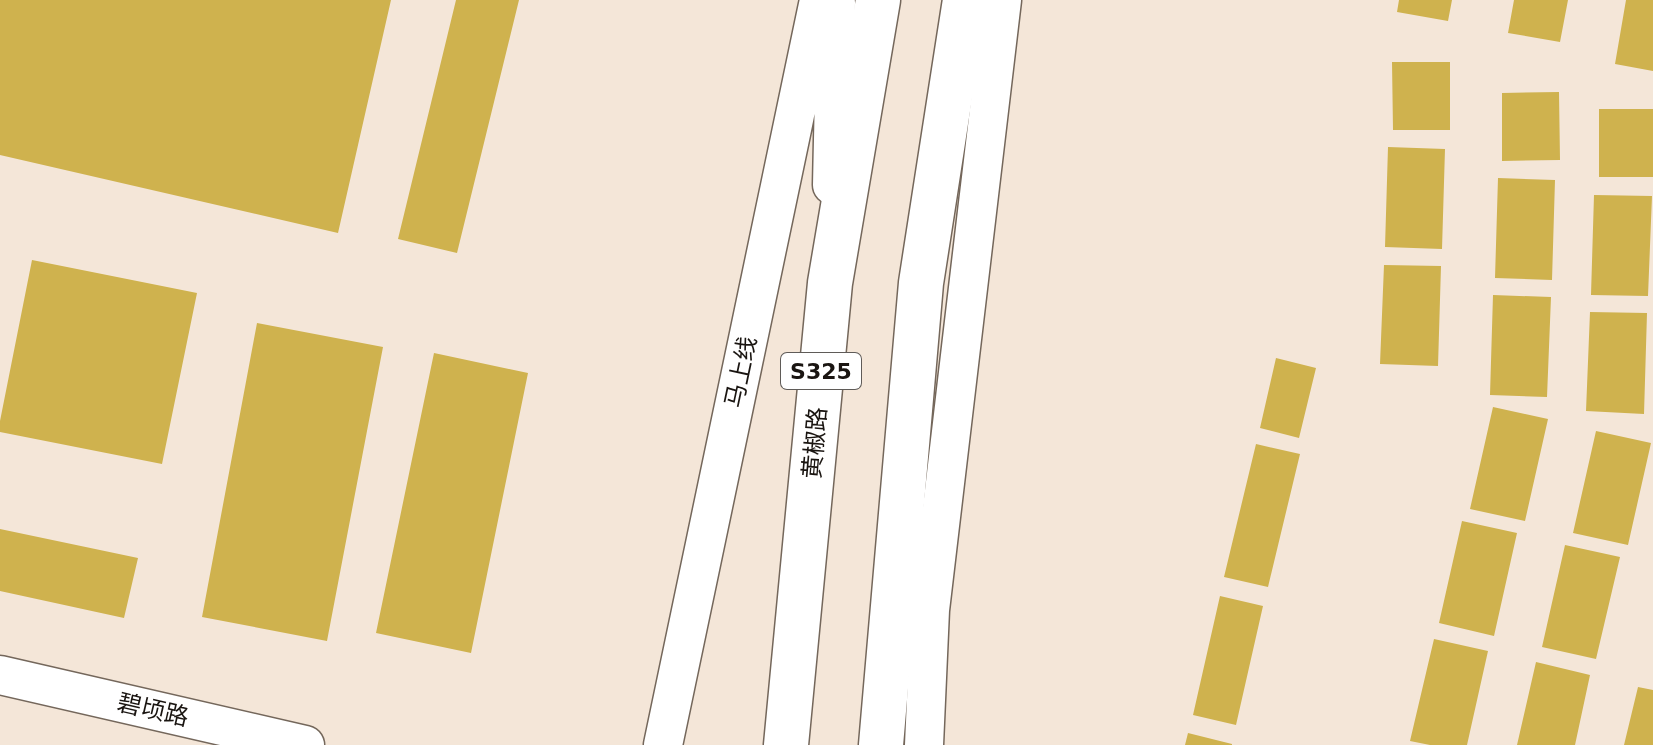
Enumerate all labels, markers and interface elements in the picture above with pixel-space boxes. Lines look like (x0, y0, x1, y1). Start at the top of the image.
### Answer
street label: 马上线 (720, 334, 762, 410)
road number: S325 (781, 353, 861, 389)
street label: 黄椒路 (798, 406, 832, 480)
street label: 碧顷路 (115, 688, 191, 732)

